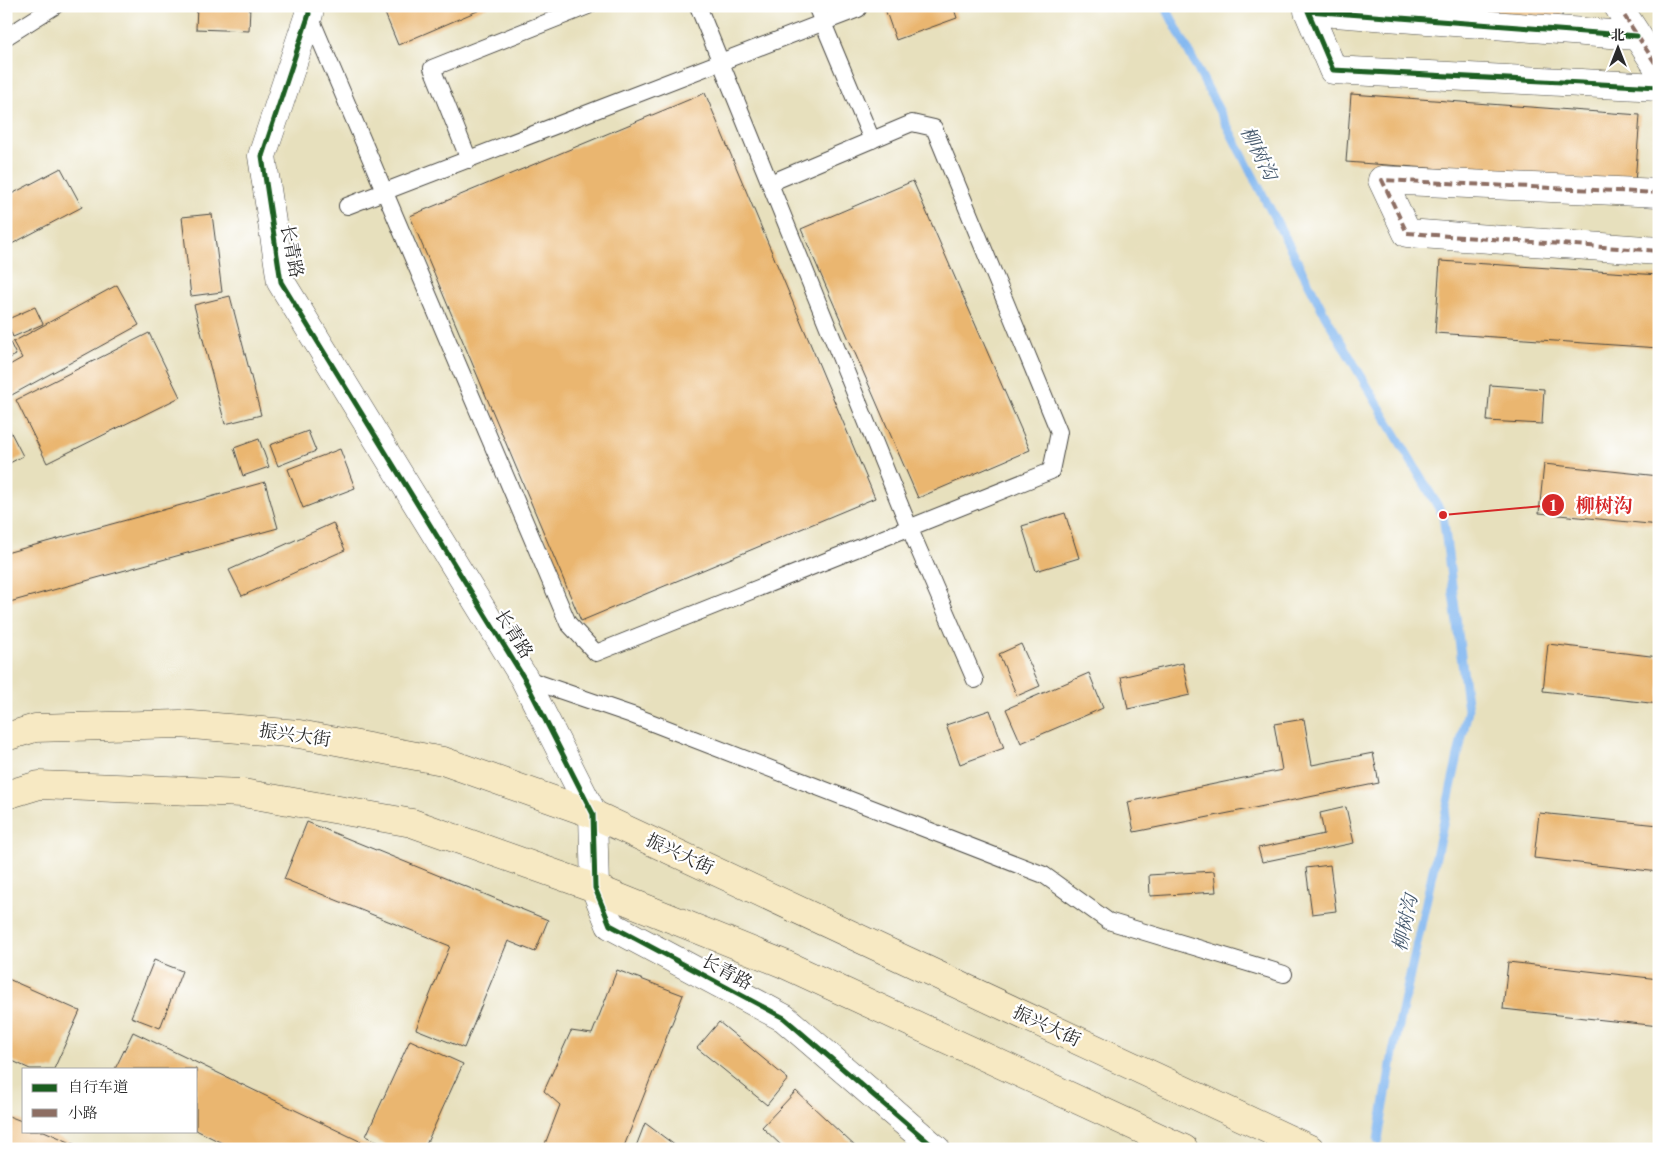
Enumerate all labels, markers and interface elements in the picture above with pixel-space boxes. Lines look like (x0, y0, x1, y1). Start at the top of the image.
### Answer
north arrow (1592, 22, 1642, 72)
text: 北 (1611, 26, 1625, 44)
water label: 柳树沟 (1236, 122, 1284, 186)
street label: 长青路 (276, 222, 308, 280)
callout: 柳树沟 (1541, 488, 1643, 522)
text: 柳树沟 (1575, 494, 1633, 517)
text: 1 (1550, 496, 1557, 515)
street label: 长青路 (490, 605, 538, 663)
street label: 振兴大街 (258, 719, 332, 751)
street label: 振兴大街 (643, 829, 717, 879)
water label: 柳树沟 (1388, 890, 1423, 953)
street label: 长青路 (698, 950, 756, 994)
street label: 振兴大街 (1010, 1001, 1084, 1051)
legend (22, 1068, 198, 1132)
text: 自行车道 (68, 1077, 128, 1096)
text: 小路 (68, 1103, 98, 1122)

